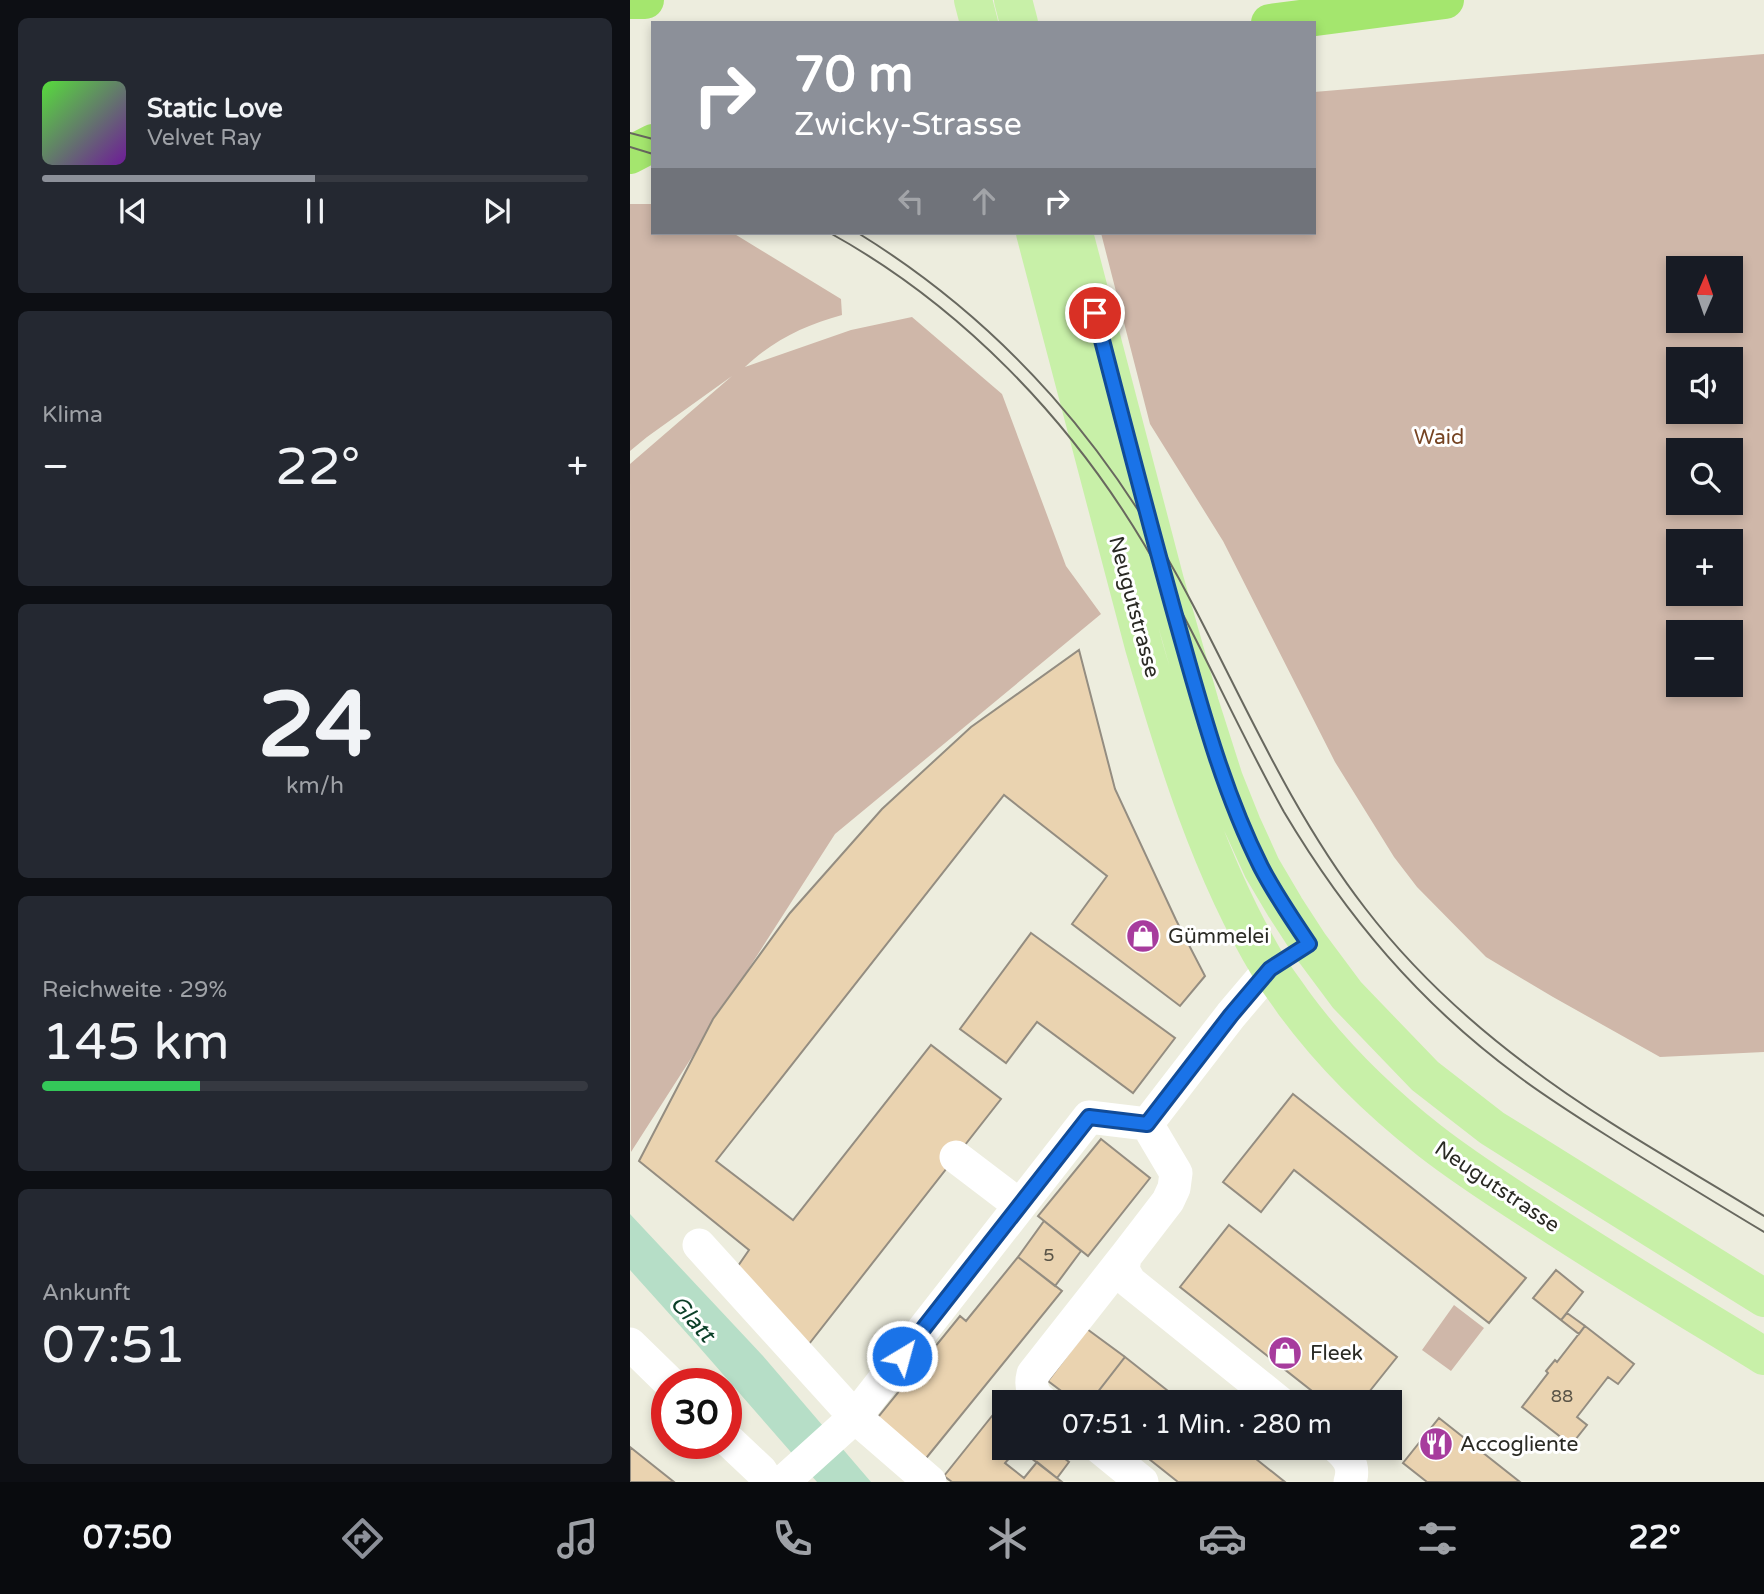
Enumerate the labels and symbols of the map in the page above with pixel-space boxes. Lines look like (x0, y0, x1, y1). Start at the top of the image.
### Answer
north arrow (1666, 256, 1743, 332)
pin (1065, 283, 1125, 343)
park label: Waid (1414, 425, 1464, 450)
street label: Neugutstrasse (1103, 534, 1165, 680)
shop icon: Gümmelei (1124, 917, 1162, 955)
place label: Gümmelei (1168, 924, 1269, 949)
street label: Neugutstrasse (1430, 1136, 1564, 1238)
house number: 5 (1043, 1244, 1055, 1266)
water label: Glatt (664, 1290, 722, 1350)
position arrow (865, 1319, 939, 1393)
shop icon: Fleek (1266, 1334, 1304, 1372)
place label: Fleek (1310, 1341, 1363, 1366)
speed limit sign: 30 (651, 1368, 742, 1459)
house number: 88 (1551, 1385, 1573, 1407)
restaurant icon: Accogliente (1417, 1425, 1455, 1463)
place label: Accogliente (1460, 1432, 1578, 1457)

